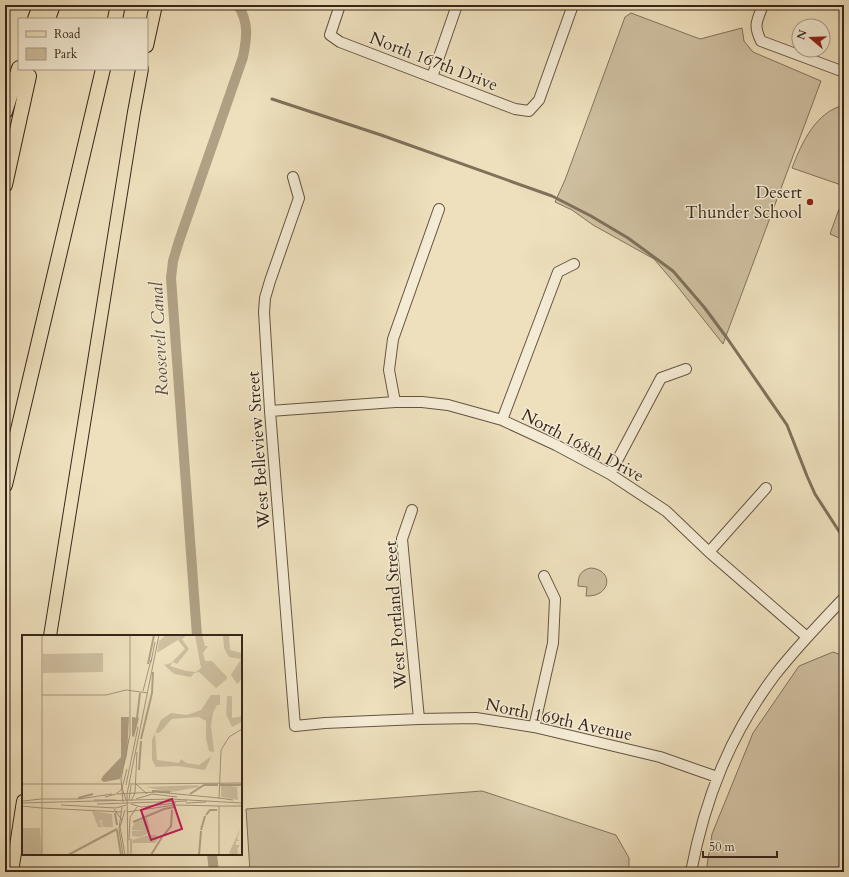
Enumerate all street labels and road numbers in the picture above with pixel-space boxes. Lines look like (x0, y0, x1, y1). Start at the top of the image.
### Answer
street label: North 167th Drive (366, 26, 501, 97)
street label: West Belleview Street (241, 370, 276, 531)
street label: North 168th Drive (517, 403, 648, 487)
street label: West Portland Street (379, 539, 412, 691)
street label: North 169th Avenue (483, 693, 634, 746)

